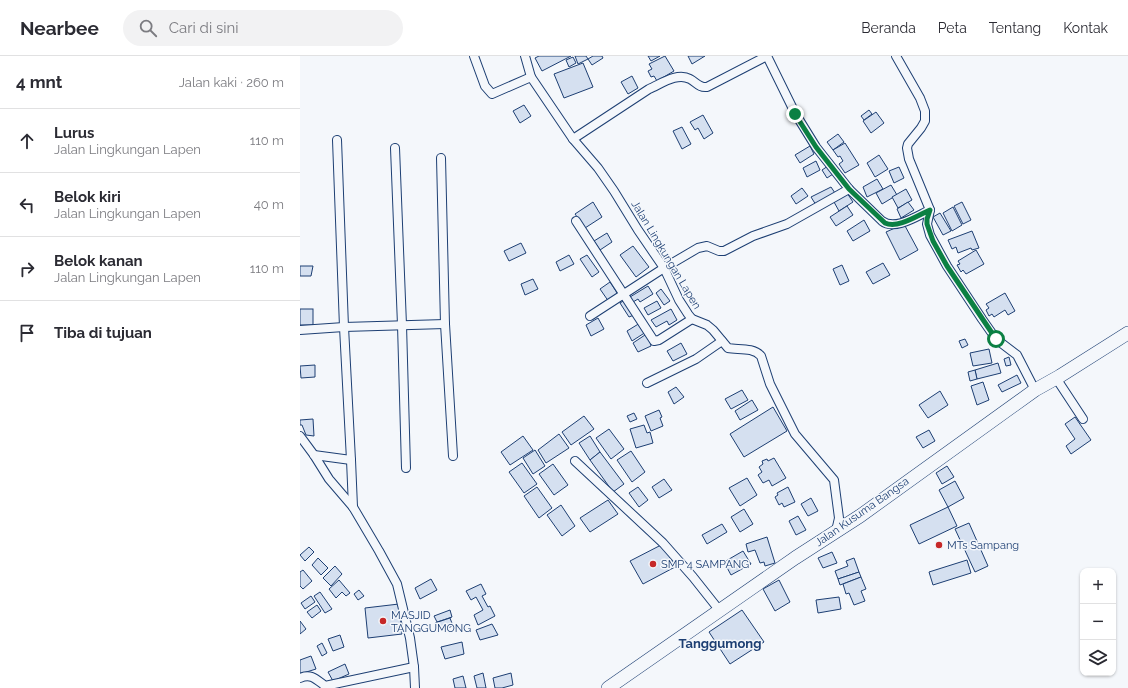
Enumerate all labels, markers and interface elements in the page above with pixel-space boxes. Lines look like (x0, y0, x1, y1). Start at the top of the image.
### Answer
search box (123, 10, 403, 46)
text: Nearbee (20, 17, 99, 39)
icon: search (137, 17, 159, 39)
text: Cari di sini (169, 19, 239, 37)
text: Beranda (861, 20, 916, 36)
text: Peta (938, 20, 967, 36)
text: Tentang (989, 20, 1041, 36)
text: Kontak (1063, 20, 1108, 36)
text: 4 mnt (16, 72, 62, 92)
text: Jalan kaki · 260 m (179, 75, 284, 90)
route end (786, 105, 804, 123)
text: Lurus (54, 124, 95, 142)
icon: ahead (16, 130, 38, 152)
text: 110 m (250, 133, 284, 148)
text: Jalan Lingkungan Lapen (54, 142, 201, 157)
text: Belok kiri (54, 188, 121, 206)
icon: left (16, 194, 38, 216)
text: 40 m (254, 197, 284, 212)
street label: Jalan Lingkungan Lapen (628, 198, 704, 312)
text: Jalan Lingkungan Lapen (54, 206, 201, 221)
text: Belok kanan (54, 252, 143, 270)
icon: right (16, 258, 38, 280)
text: 110 m (250, 261, 284, 276)
text: Jalan Lingkungan Lapen (54, 270, 201, 285)
icon: arrive (16, 322, 38, 344)
text: Tiba di tujuan (54, 324, 152, 342)
route start (987, 330, 1005, 348)
street label: Jalan Kusuma Bangsa (813, 475, 911, 549)
place label: MTs Sampang (947, 539, 1019, 552)
marker: MTs Sampang (934, 540, 944, 550)
place label: SMP 4 SAMPANG (661, 558, 749, 571)
marker: SMP 4 SAMPANG (648, 559, 658, 569)
map controls (1080, 568, 1116, 676)
button: + (1080, 568, 1116, 604)
button: − (1080, 604, 1116, 640)
place label: MASJID TANGGUMONG (391, 609, 471, 635)
marker: MASJID TANGGUMONG (378, 616, 388, 626)
district label: Tanggumong (679, 636, 761, 651)
button: layers (1080, 640, 1116, 676)

